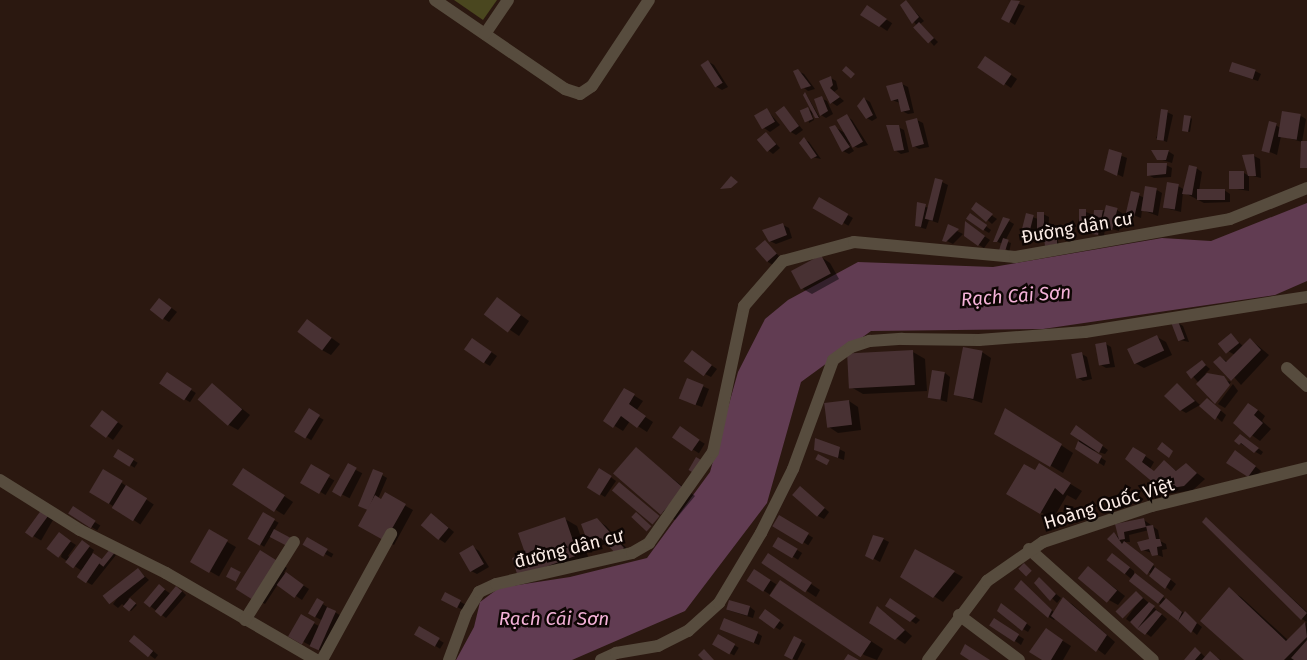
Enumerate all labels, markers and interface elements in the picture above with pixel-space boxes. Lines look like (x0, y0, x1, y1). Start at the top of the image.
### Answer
street label: Đường dân cư (1020, 208, 1134, 248)
water label: Rạch Cái Sơn (960, 281, 1072, 311)
street label: Hoàng Quốc Việt (1041, 474, 1177, 534)
street label: đường dân cư (512, 525, 626, 573)
water label: Rạch Cái Sơn (499, 608, 609, 630)

